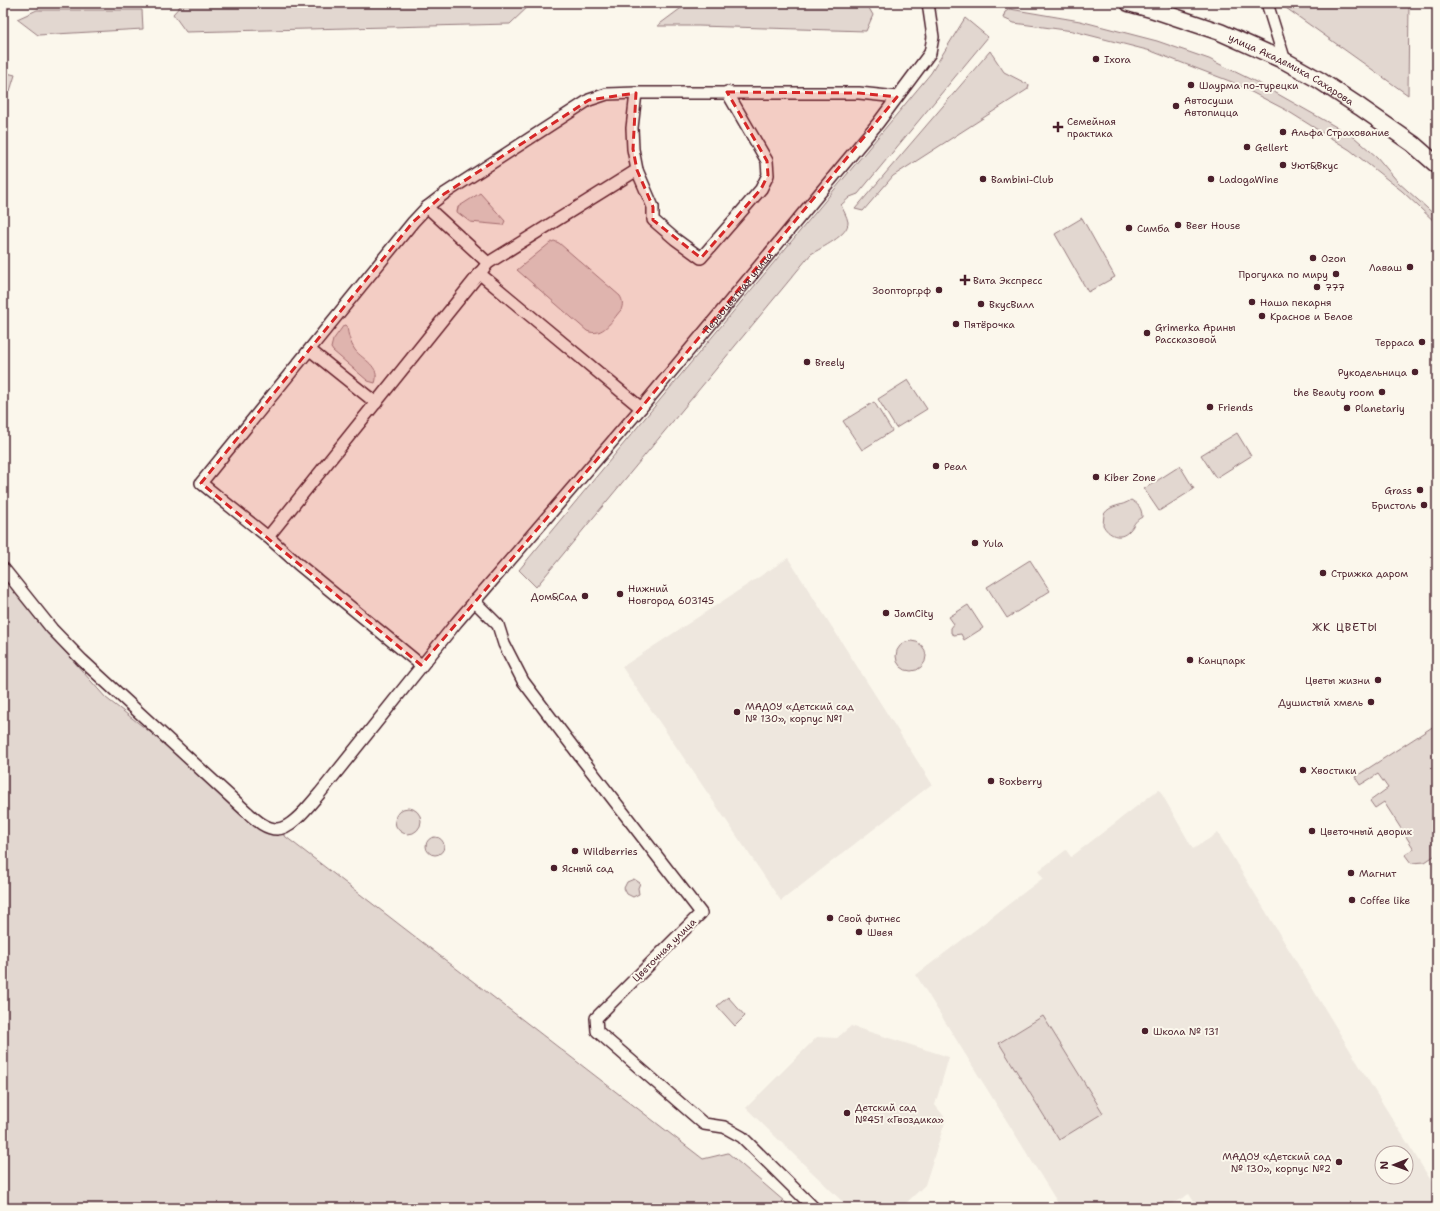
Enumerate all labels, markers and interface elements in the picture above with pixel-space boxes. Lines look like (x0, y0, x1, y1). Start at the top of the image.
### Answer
street label: улица Академика Сахарова (1227, 30, 1357, 108)
place label: Ixora (1104, 53, 1132, 66)
marker: Ixora (1091, 54, 1101, 64)
place label: Шаурма по-турецки (1199, 79, 1299, 92)
marker: Шаурма по-турецки (1186, 80, 1196, 90)
place label: Автосуши Автопицца (1184, 94, 1239, 119)
marker: Автосуши Автопицца (1171, 101, 1181, 111)
place label: Семейная практика (1067, 115, 1116, 140)
marker: Семейная практика (1052, 121, 1064, 133)
place label: Альфа Страхование (1291, 126, 1390, 139)
marker: Альфа Страхование (1278, 127, 1288, 137)
place label: Gellert (1255, 141, 1288, 154)
marker: Gellert (1242, 142, 1252, 152)
place label: Уют&Вкус (1291, 159, 1338, 172)
marker: Уют&Вкус (1278, 160, 1288, 170)
place label: Bambini-Club (991, 173, 1054, 186)
place label: LadogaWine (1219, 173, 1279, 186)
marker: Bambini-Club (978, 174, 988, 184)
marker: LadogaWine (1206, 174, 1216, 184)
place label: Beer House (1186, 219, 1241, 232)
marker: Beer House (1173, 220, 1183, 230)
place label: Симба (1137, 222, 1170, 235)
marker: Симба (1124, 223, 1134, 233)
street label: Первоцветная улица (700, 248, 776, 336)
place label: Ozon (1321, 252, 1346, 265)
marker: Ozon (1308, 253, 1318, 263)
place label: Лаваш (1369, 261, 1402, 274)
marker: Лаваш (1405, 262, 1415, 272)
place label: Прогулка по миру (1238, 268, 1328, 281)
marker: Прогулка по миру (1331, 269, 1341, 279)
place label: Вита Экспресс (973, 274, 1042, 287)
marker: Вита Экспресс (960, 275, 970, 285)
place label: 777 (1325, 281, 1345, 294)
marker: 777 (1312, 282, 1322, 292)
place label: Зоопторг.рф (872, 284, 931, 297)
marker: Зоопторг.рф (934, 285, 944, 295)
place label: Наша пекарня (1260, 296, 1332, 309)
marker: Наша пекарня (1247, 297, 1257, 307)
place label: ВкусВилл (989, 298, 1035, 311)
marker: ВкусВилл (976, 299, 986, 309)
place label: Красное и Белое (1270, 310, 1353, 323)
marker: Красное и Белое (1257, 311, 1267, 321)
place label: Пятёрочка (964, 318, 1015, 331)
marker: Пятёрочка (951, 319, 961, 329)
place label: Grimerka Арины Рассказовой (1155, 321, 1236, 346)
marker: Grimerka Арины Рассказовой (1142, 328, 1152, 338)
place label: Терраса (1375, 336, 1415, 349)
marker: Терраса (1417, 337, 1427, 347)
place label: Breely (815, 356, 845, 369)
marker: Breely (802, 357, 812, 367)
place label: Рукодельница (1338, 366, 1408, 379)
marker: Рукодельница (1410, 367, 1420, 377)
place label: the Beauty room (1293, 386, 1374, 399)
marker: the Beauty room (1377, 387, 1387, 397)
place label: Friends (1218, 401, 1253, 414)
marker: Friends (1205, 402, 1215, 412)
place label: Planetariy (1355, 402, 1405, 415)
marker: Planetariy (1342, 403, 1352, 413)
place label: Реал (944, 460, 967, 473)
marker: Реал (931, 461, 941, 471)
place label: Kiber Zone (1104, 471, 1156, 484)
marker: Kiber Zone (1091, 472, 1101, 482)
place label: Grass (1384, 484, 1412, 497)
marker: Grass (1415, 485, 1425, 495)
place label: Бристоль (1371, 499, 1416, 512)
marker: Бристоль (1419, 500, 1429, 510)
place label: Yula (983, 537, 1004, 550)
marker: Yula (970, 538, 980, 548)
place label: Стрижка даром (1331, 567, 1408, 580)
marker: Стрижка даром (1318, 568, 1328, 578)
place label: Нижний Новгород 603145 (628, 582, 714, 607)
marker: Нижний Новгород 603145 (615, 589, 625, 599)
place label: Дом&Сад (531, 590, 578, 603)
marker: Дом&Сад (580, 591, 590, 601)
place label: JamCity (894, 607, 934, 620)
marker: JamCity (881, 608, 891, 618)
district label: ЖК ЦВЕТЫ (1312, 620, 1378, 635)
place label: Канцпарк (1198, 654, 1246, 667)
marker: Канцпарк (1185, 655, 1195, 665)
place label: Цветы жизни (1305, 674, 1370, 687)
marker: Цветы жизни (1373, 675, 1383, 685)
place label: Душистый хмель (1278, 696, 1363, 709)
marker: Душистый хмель (1366, 697, 1376, 707)
place label: МАДОУ «Детский сад № 130», корпус №1 (745, 700, 854, 725)
marker: МАДОУ «Детский сад № 130», корпус №1 (732, 707, 742, 717)
place label: Хвостики (1311, 764, 1357, 777)
marker: Хвостики (1298, 765, 1308, 775)
place label: Boxberry (999, 775, 1042, 788)
marker: Boxberry (986, 776, 996, 786)
place label: Цветочный дворик (1320, 825, 1413, 838)
marker: Цветочный дворик (1307, 826, 1317, 836)
place label: Wildberries (583, 845, 638, 858)
marker: Wildberries (570, 846, 580, 856)
place label: Ясный сад (562, 862, 614, 875)
marker: Ясный сад (549, 863, 559, 873)
place label: Магнит (1359, 867, 1397, 880)
marker: Магнит (1346, 868, 1356, 878)
place label: Coffee like (1360, 894, 1411, 907)
marker: Coffee like (1347, 895, 1357, 905)
place label: Свой фитнес (838, 912, 901, 925)
marker: Свой фитнес (825, 913, 835, 923)
street label: Цветочная улица (629, 915, 699, 985)
place label: Швея (867, 926, 893, 939)
marker: Швея (854, 927, 864, 937)
place label: Школа № 131 (1153, 1025, 1219, 1038)
marker: Школа № 131 (1140, 1026, 1150, 1036)
place label: Детский сад №451 «Гвоздика» (855, 1101, 944, 1126)
marker: Детский сад №451 «Гвоздика» (842, 1108, 852, 1118)
north arrow (1374, 1145, 1414, 1185)
place label: МАДОУ «Детский сад № 130», корпус №2 (1222, 1150, 1332, 1175)
marker: МАДОУ «Детский сад № 130», корпус №2 (1334, 1157, 1344, 1167)
text: N (1377, 1160, 1392, 1170)

